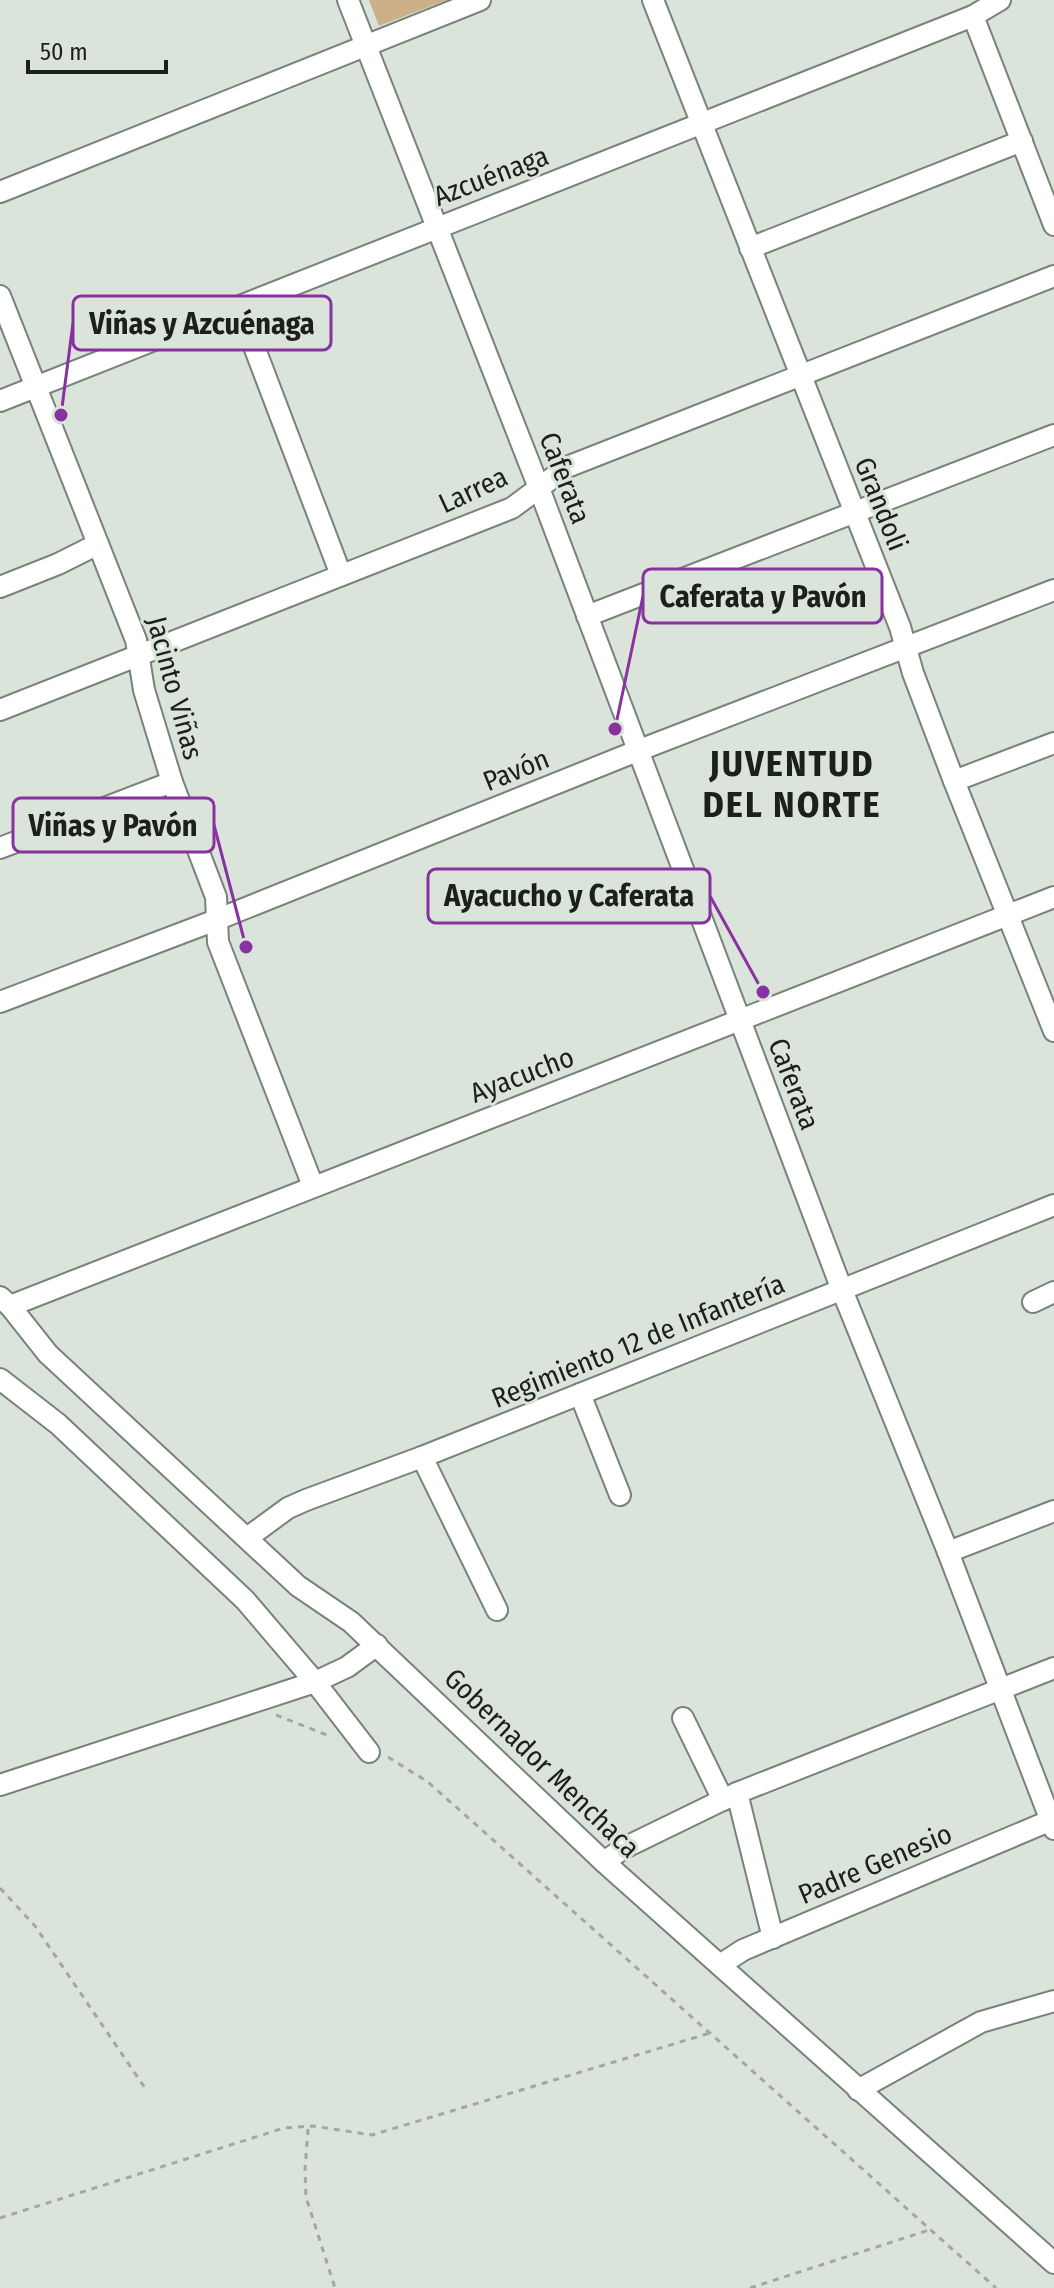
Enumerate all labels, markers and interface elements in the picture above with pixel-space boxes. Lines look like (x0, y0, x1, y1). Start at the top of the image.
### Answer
scale bar (28, 24, 166, 74)
text: 50 m (40, 38, 88, 66)
street label: Azcuénaga (429, 139, 553, 213)
callout: Viñas y Azcuénaga (73, 296, 331, 350)
text: Viñas y Azcuénaga (88, 306, 315, 342)
street label: Caferata (533, 428, 597, 528)
street label: Grandoli (847, 453, 915, 555)
street label: Larrea (433, 460, 513, 520)
callout: Caferata y Pavón (643, 569, 882, 623)
text: Caferata y Pavón (659, 579, 867, 615)
street label: Jacinto Viñas (140, 613, 210, 763)
street label: Pavón (478, 742, 554, 798)
district label: JUVENTUD DEL NORTE (702, 742, 882, 827)
callout: Viñas y Pavón (13, 798, 214, 852)
text: Viñas y Pavón (28, 808, 197, 844)
callout: Ayacucho y Caferata (428, 869, 710, 923)
text: Ayacucho y Caferata (443, 878, 694, 914)
street label: Caferata (762, 1034, 826, 1134)
street label: Ayacucho (465, 1040, 579, 1110)
street label: Regimiento 12 de Infantería (487, 1267, 789, 1415)
street label: Gobernador Menchaca (438, 1661, 646, 1865)
street label: Padre Genesio (793, 1817, 957, 1911)

